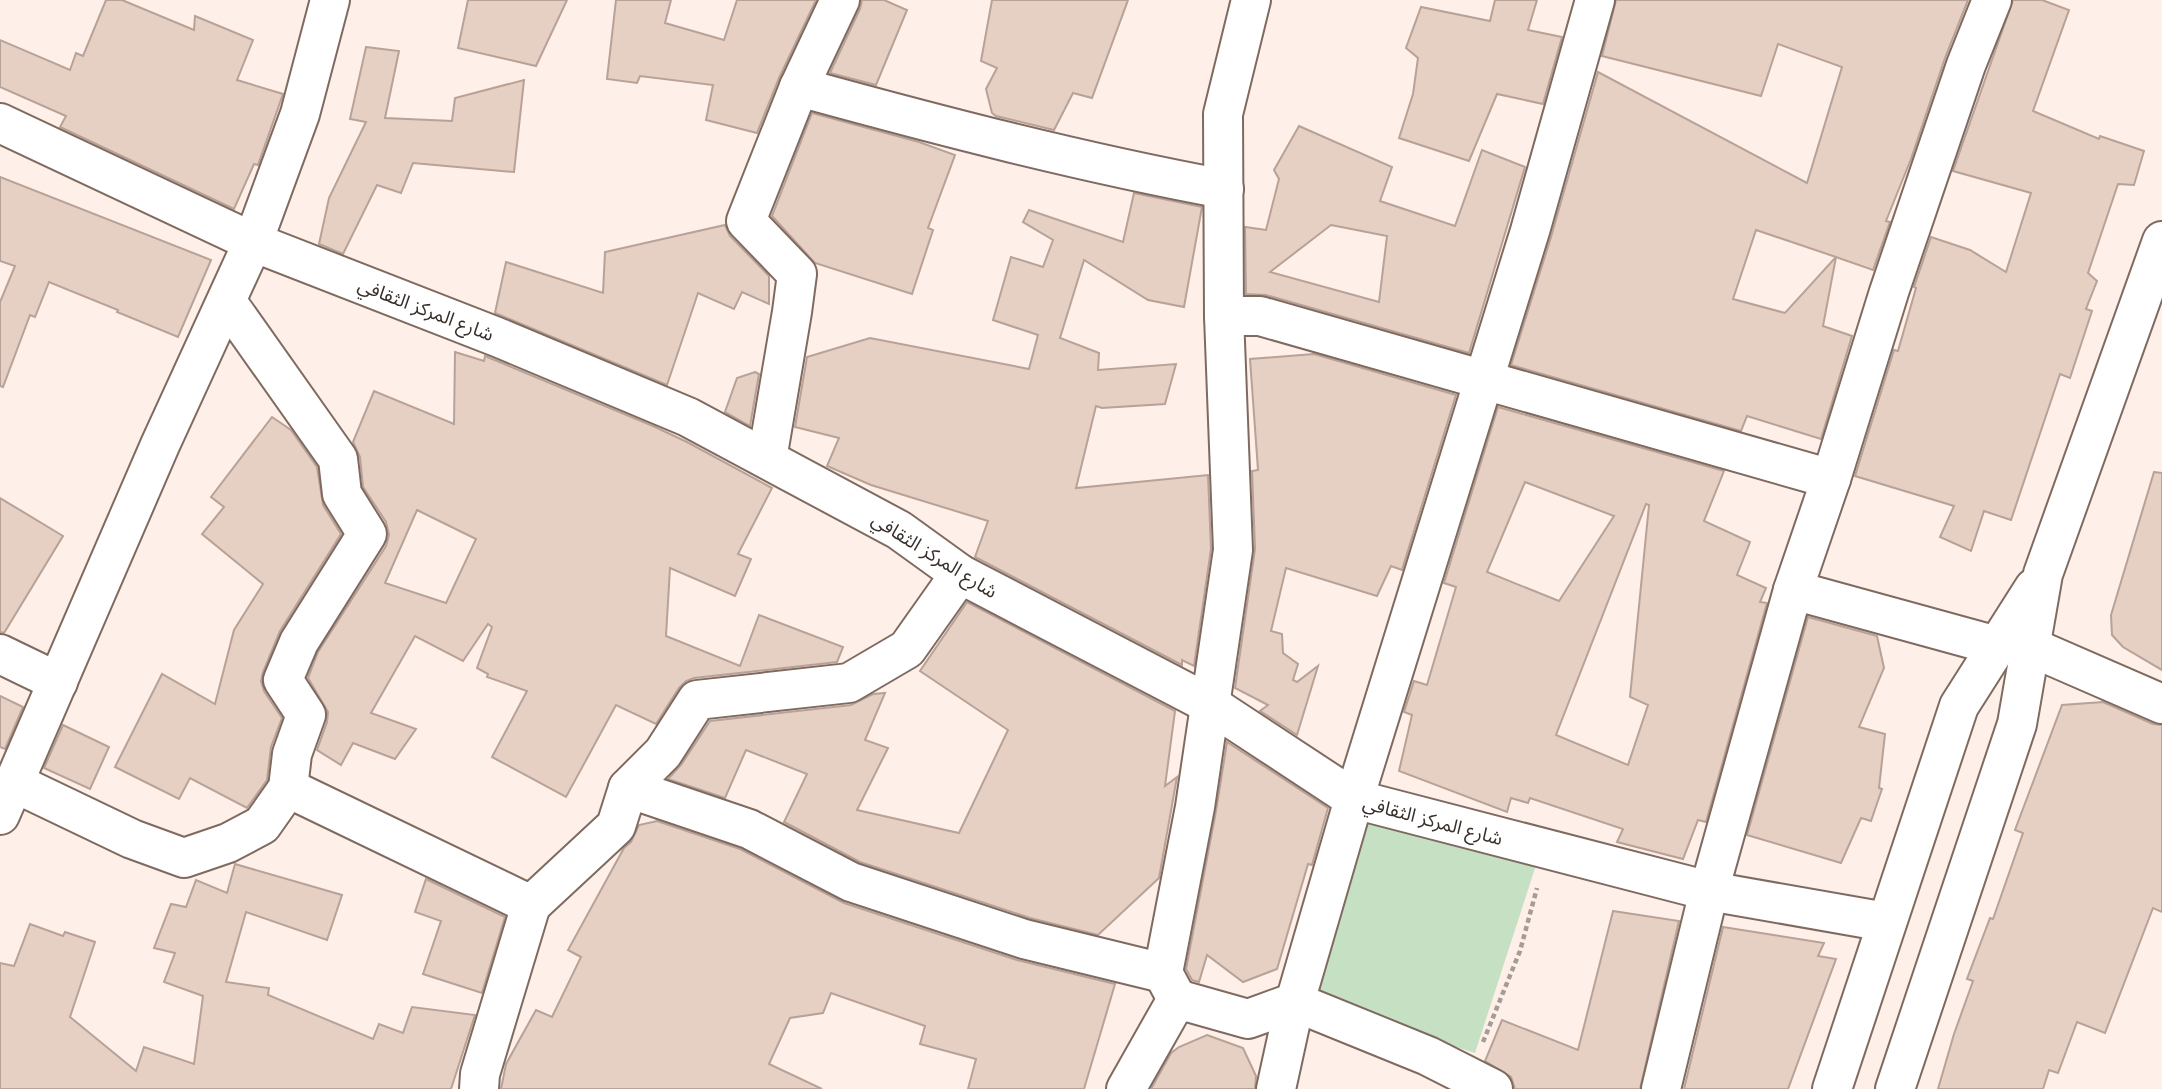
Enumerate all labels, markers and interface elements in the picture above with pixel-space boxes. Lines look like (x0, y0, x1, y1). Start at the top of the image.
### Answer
street label: شارع المركز الثقافي (353, 272, 497, 349)
street label: شارع المركز الثقافي (866, 507, 1002, 606)
street label: شارع المركز الثقافي (1360, 790, 1506, 853)

